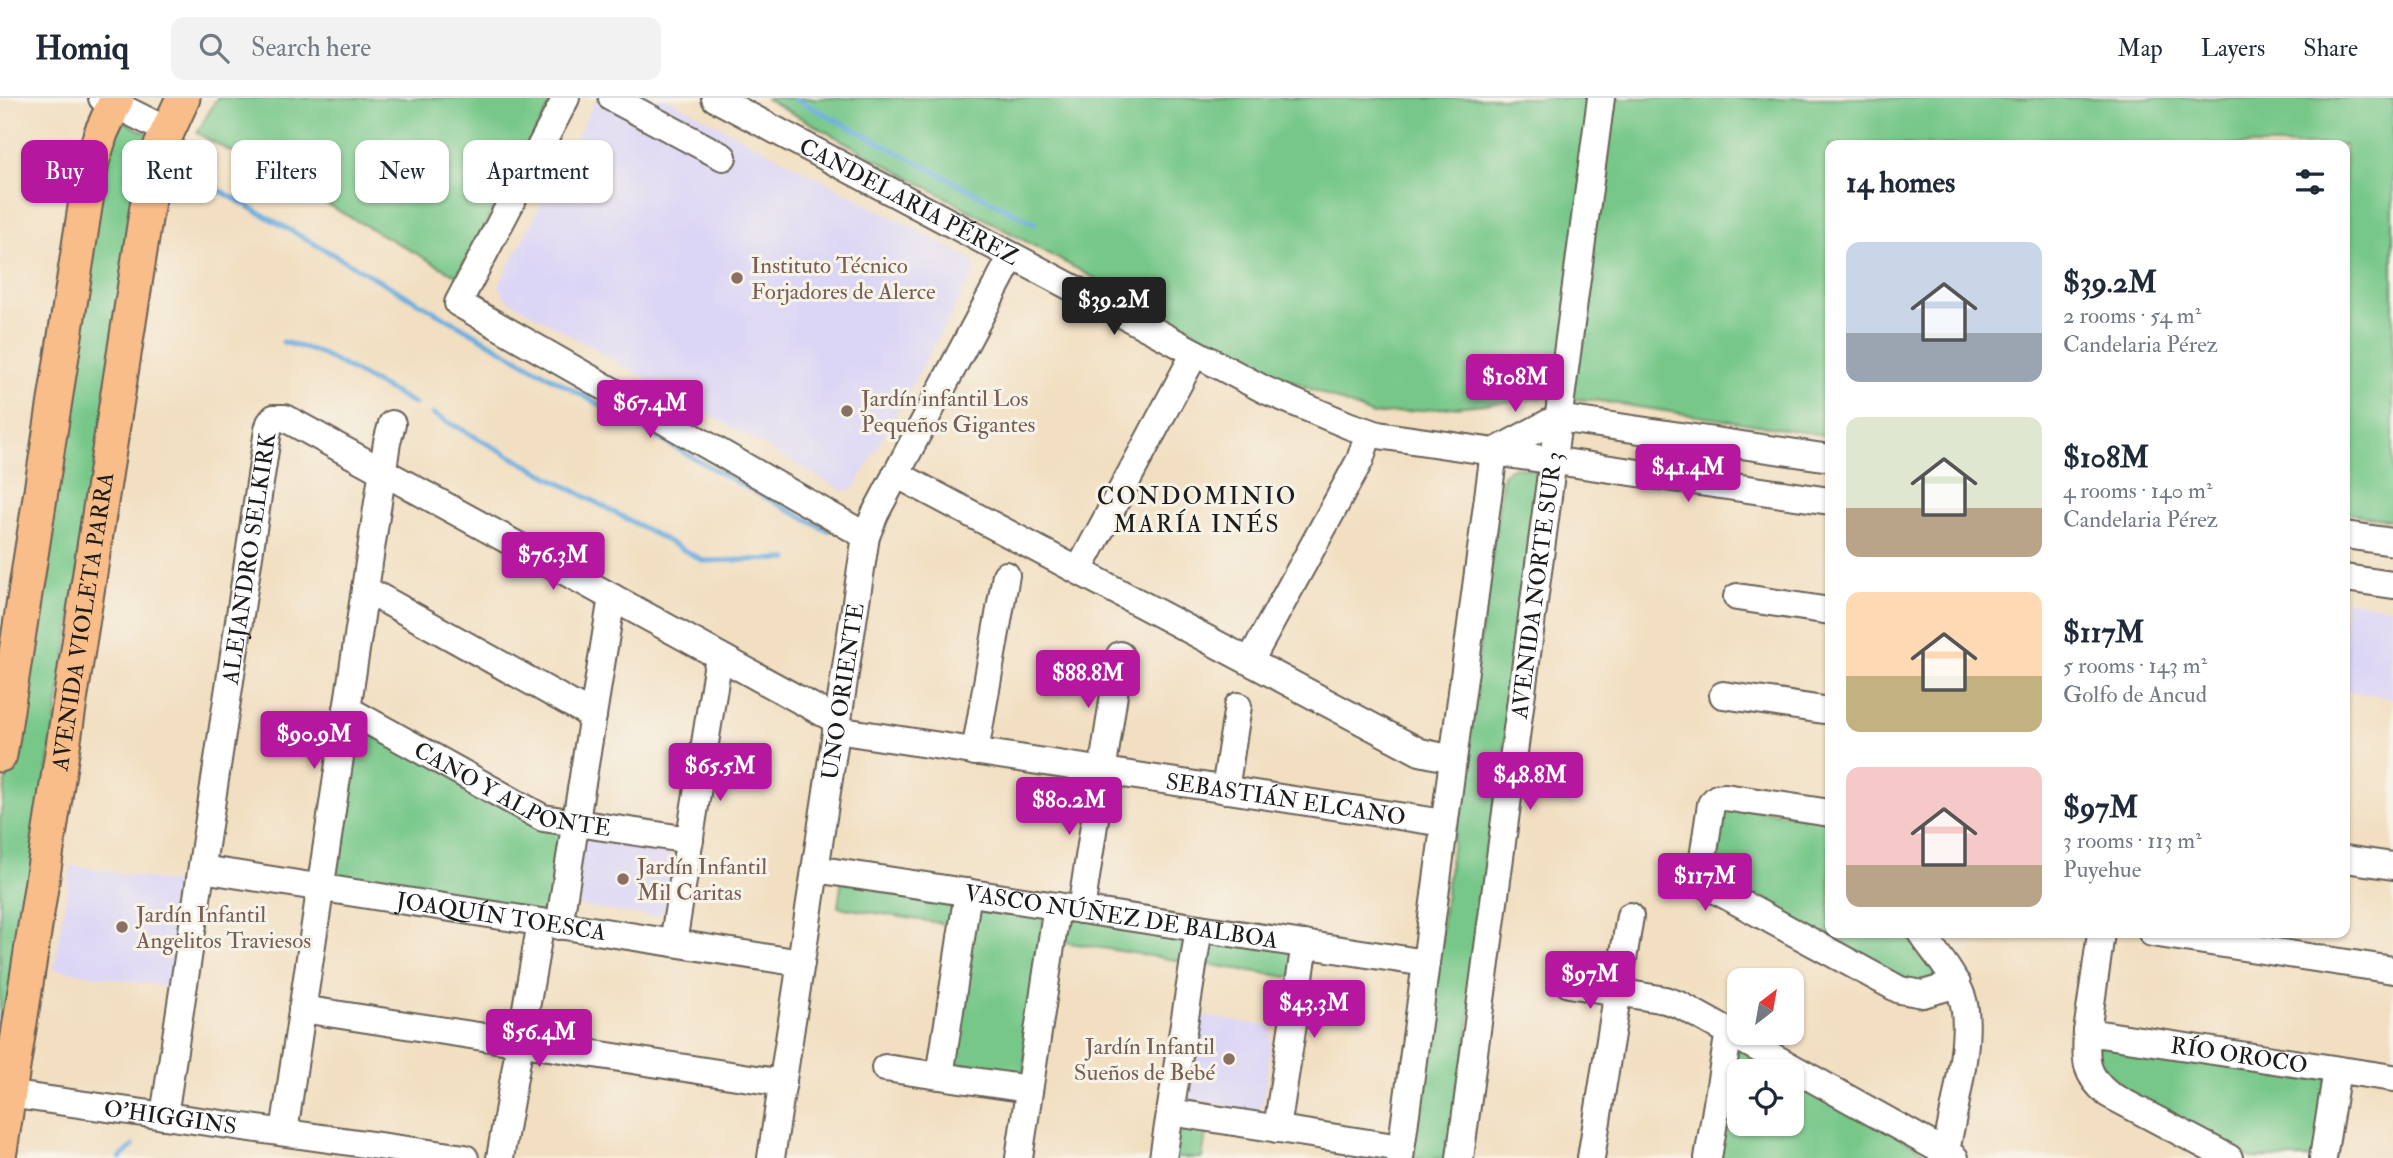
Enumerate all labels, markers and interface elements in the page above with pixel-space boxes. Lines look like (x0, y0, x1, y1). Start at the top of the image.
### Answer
search box (171, 17, 661, 80)
text: Homiq (35, 28, 129, 69)
icon: search (195, 29, 233, 67)
text: Search here (251, 32, 371, 64)
text: Map (2118, 33, 2163, 64)
text: Layers (2201, 33, 2265, 64)
text: Share (2303, 33, 2358, 64)
street label: CANDELARIA PÉREZ (795, 131, 1024, 271)
chip: Buy (21, 140, 108, 203)
chip: Rent (122, 140, 217, 203)
chip: Filters (231, 140, 341, 203)
chip: New (355, 140, 449, 203)
chip: Apartment (463, 140, 613, 203)
icon: filters (2291, 163, 2329, 201)
text: 14 homes (1846, 164, 1955, 201)
place label: Instituto Técnico Forjadores de Alerce (751, 251, 936, 306)
text: $39.2M (2063, 264, 2157, 301)
marker: Instituto Técnico Forjadores de Alerce (729, 270, 745, 286)
icon: home (1902, 270, 1986, 354)
pin: $39.2M (1057, 278, 1171, 337)
text: $39.2M (1078, 285, 1150, 314)
text: 2 rooms · 54 m² (2063, 301, 2201, 330)
text: Candelaria Pérez (2063, 330, 2218, 359)
pin: $108M (1466, 354, 1564, 414)
text: $108M (1482, 362, 1548, 391)
pin: $67.4M (593, 380, 707, 440)
place label: Jardín infantil Los Pequeños Gigantes (860, 384, 1036, 439)
text: $67.4M (613, 388, 687, 417)
marker: Jardín infantil Los Pequeños Gigantes (839, 403, 855, 419)
street label: ALEJANDRO SELKIRK (215, 430, 282, 687)
text: $108M (2063, 439, 2149, 476)
pin: $41.4M (1631, 444, 1745, 504)
icon: home (1902, 445, 1986, 529)
street label: AVENIDA NORTE SUR 3 (1504, 450, 1568, 721)
text: $41.4M (1651, 452, 1725, 481)
street label: AVENIDA VIOLETA PARRA (45, 470, 120, 774)
text: 4 rooms · 140 m² (2063, 476, 2212, 505)
district label: CONDOMINIO MARÍA INÉS (1097, 481, 1297, 540)
text: Candelaria Pérez (2063, 505, 2218, 534)
pin: $76.3M (496, 532, 610, 592)
text: $76.3M (518, 540, 588, 569)
street label: UNO ORIENTE (814, 601, 870, 782)
text: $117M (2063, 614, 2144, 651)
icon: home (1902, 620, 1986, 704)
pin: $88.8M (1031, 650, 1145, 710)
text: 5 rooms · 143 m² (2063, 651, 2207, 680)
text: $88.8M (1052, 658, 1124, 687)
text: Golfo de Ancud (2063, 680, 2207, 709)
pin: $90.9M (257, 712, 371, 771)
text: $90.9M (276, 719, 352, 748)
street label: CANO Y ALPONTE (409, 735, 613, 842)
pin: $65.5M (663, 744, 777, 803)
text: $65.5M (685, 751, 755, 780)
pin: $48.8M (1473, 752, 1587, 812)
text: $48.8M (1493, 760, 1567, 789)
street label: SEBASTIÁN ELCANO (1164, 766, 1408, 831)
pin: $80.2M (1012, 778, 1126, 837)
text: $80.2M (1032, 785, 1106, 814)
text: $97M (2063, 789, 2138, 826)
icon: home (1902, 795, 1986, 879)
text: 3 rooms · 113 m² (2063, 826, 2202, 855)
place label: Jardín Infantil Mil Caritas (636, 852, 767, 907)
pin: $117M (1656, 854, 1754, 913)
text: Puyehue (2063, 855, 2141, 884)
text: $117M (1674, 861, 1736, 890)
marker: Jardín Infantil Mil Caritas (615, 871, 631, 887)
street label: VASCO NÚÑEZ DE BALBOA (963, 878, 1280, 955)
street label: JOAQUÍN TOESCA (394, 885, 608, 947)
place label: Jardín Infantil Angelitos Traviesos (135, 900, 311, 955)
marker: Jardín Infantil Angelitos Traviesos (114, 919, 130, 935)
pin: $97M (1549, 951, 1631, 1011)
text: $97M (1561, 959, 1619, 988)
north arrow (1727, 968, 1804, 1045)
map controls (1727, 968, 1804, 1136)
pin: $43.3M (1257, 981, 1371, 1040)
text: $43.3M (1279, 988, 1349, 1017)
pin: $56.4M (482, 1010, 596, 1069)
text: $56.4M (502, 1017, 576, 1046)
street label: RÍO OROCO (2169, 1030, 2310, 1079)
place label: Jardín Infantil Sueños de Bebé (1074, 1032, 1215, 1087)
marker: Jardín Infantil Sueños de Bebé (1221, 1051, 1237, 1067)
button: locate (1727, 1059, 1804, 1136)
street label: O'HIGGINS (102, 1093, 239, 1140)

